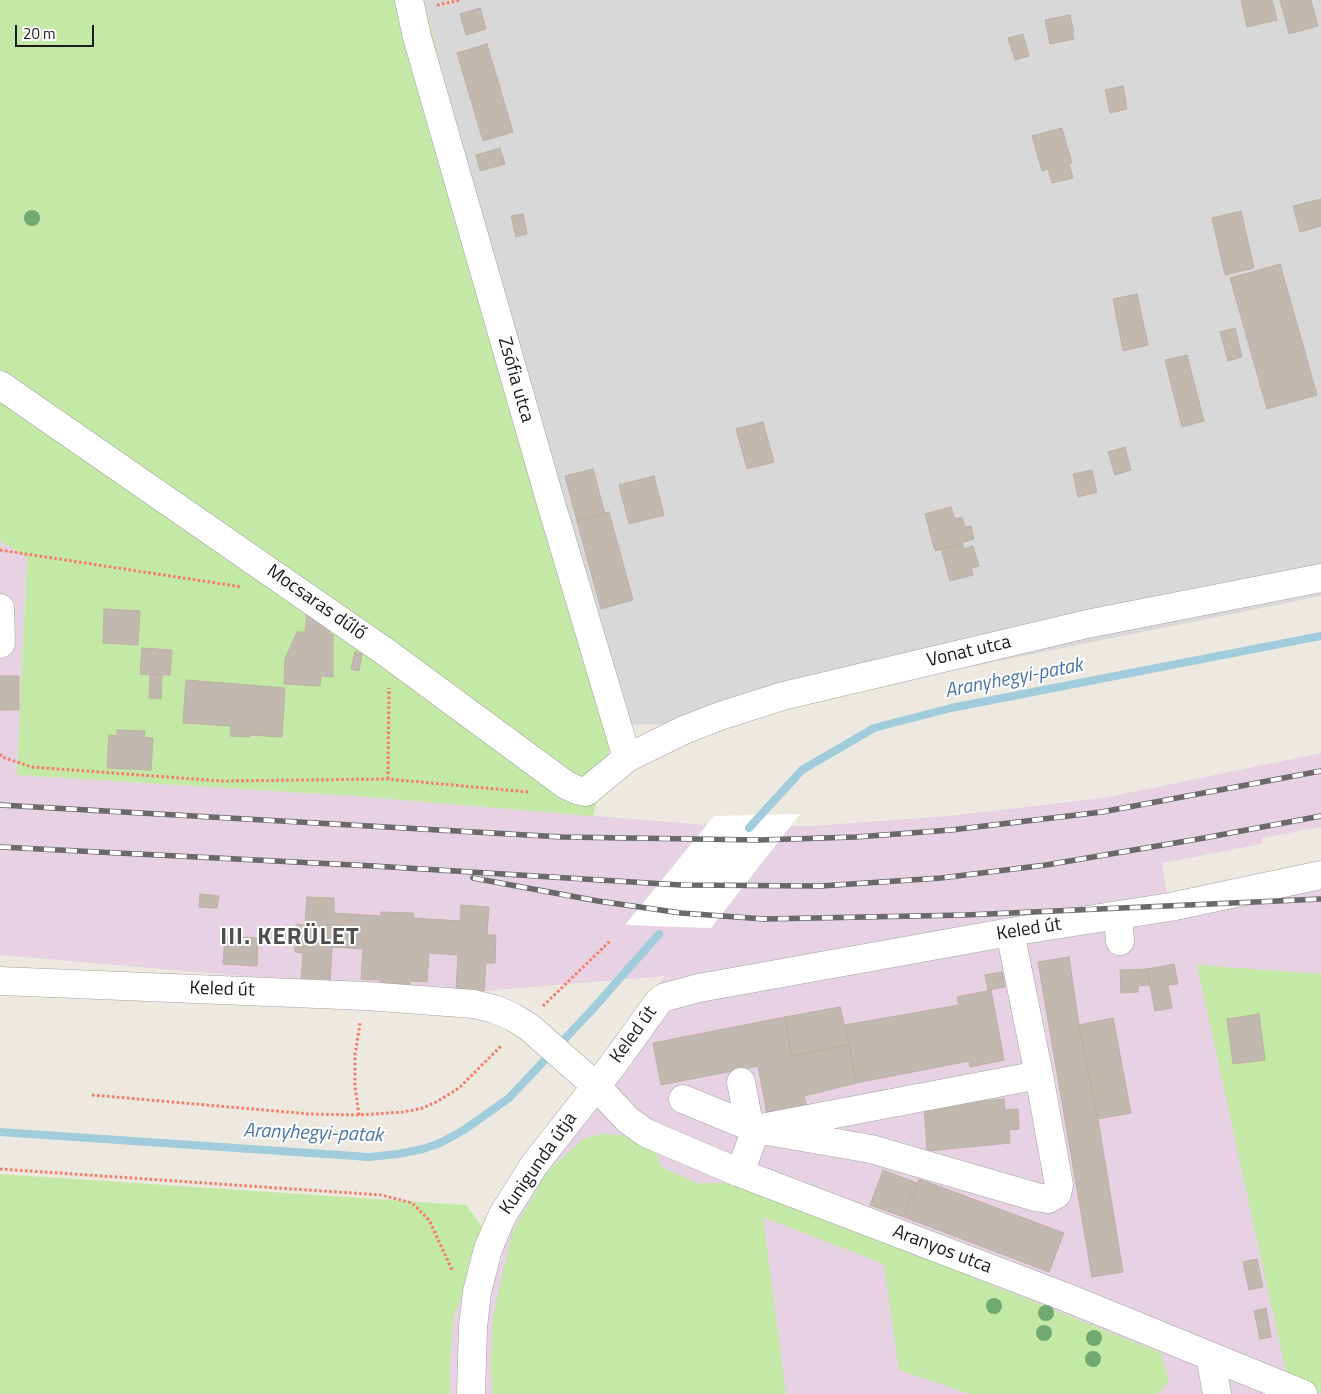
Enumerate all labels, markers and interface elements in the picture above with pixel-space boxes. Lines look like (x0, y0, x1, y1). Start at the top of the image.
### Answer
scale bar (18, 15, 96, 47)
text: 20 m (23, 22, 56, 45)
street label: Zsófia utca (492, 335, 538, 425)
street label: Mocsaras dűlő (262, 560, 370, 646)
street label: Vonat utca (925, 631, 1013, 673)
water label: Aranyhegyi-patak (943, 654, 1085, 704)
street label: Keled út (995, 914, 1063, 946)
district label: III. KERÜLET (219, 924, 361, 952)
street label: Keled út (189, 977, 255, 1003)
street label: Keled út (606, 1002, 662, 1068)
street label: Kunigunda útja (495, 1109, 583, 1219)
water label: Aranyhegyi-patak (243, 1120, 383, 1148)
street label: Aranyos utca (889, 1221, 995, 1279)

